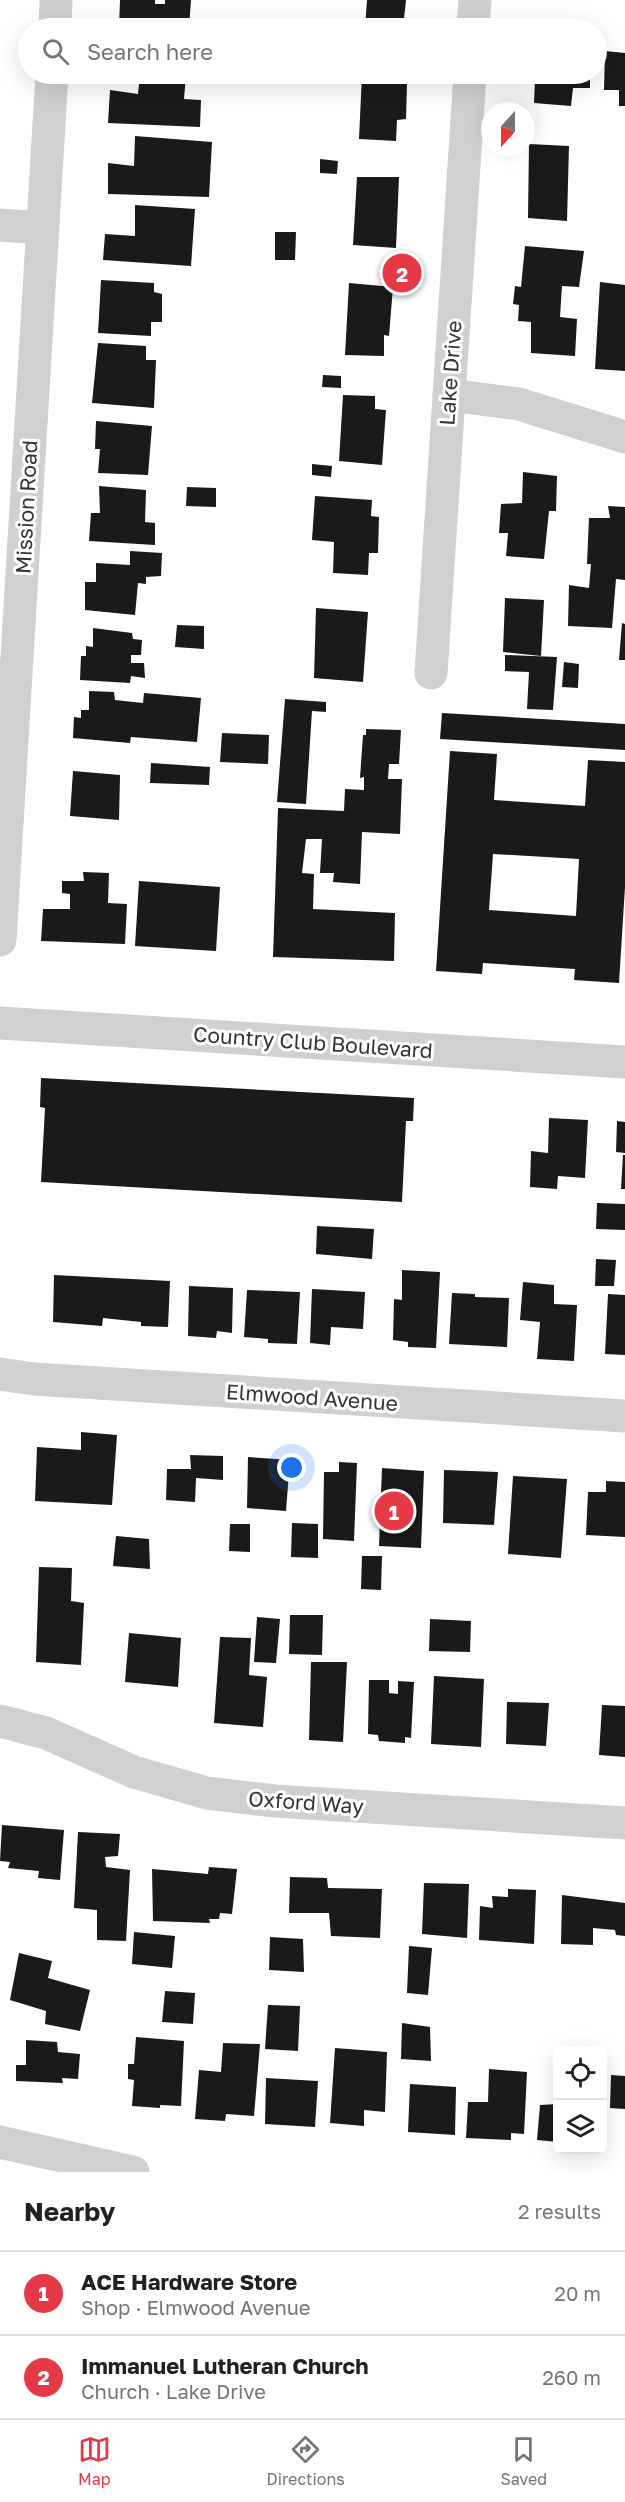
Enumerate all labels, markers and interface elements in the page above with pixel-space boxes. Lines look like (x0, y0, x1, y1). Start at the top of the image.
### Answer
search box (18, 18, 607, 84)
icon: search (39, 35, 72, 68)
text: Search here (87, 38, 213, 65)
north arrow (481, 102, 535, 156)
pin: 2 (382, 250, 422, 296)
street label: Lake Drive (433, 320, 467, 426)
street label: Mission Road (10, 440, 42, 574)
street label: Country Club Boulevard (192, 1021, 434, 1063)
street label: Elmwood Avenue (225, 1378, 399, 1416)
your location (277, 1453, 306, 1482)
pin: 1 (374, 1488, 414, 1534)
street label: Oxford Way (247, 1785, 365, 1819)
map controls (553, 2046, 607, 2154)
button: locate (553, 2046, 607, 2100)
button: layers (553, 2100, 607, 2154)
text: Nearby (24, 2196, 115, 2227)
text: 2 results (518, 2199, 601, 2223)
text: ACE Hardware Store (81, 2268, 297, 2295)
text: 1 (38, 2281, 49, 2305)
text: 20 m (554, 2281, 601, 2305)
text: Shop · Elmwood Avenue (81, 2295, 310, 2319)
text: Immanuel Lutheran Church (81, 2352, 369, 2379)
text: 2 (37, 2365, 50, 2389)
text: 260 m (542, 2365, 601, 2389)
text: Church · Lake Drive (81, 2379, 266, 2403)
tab: Map (78, 2433, 111, 2489)
tab: Directions (267, 2433, 345, 2489)
tab: Saved (500, 2433, 547, 2489)

